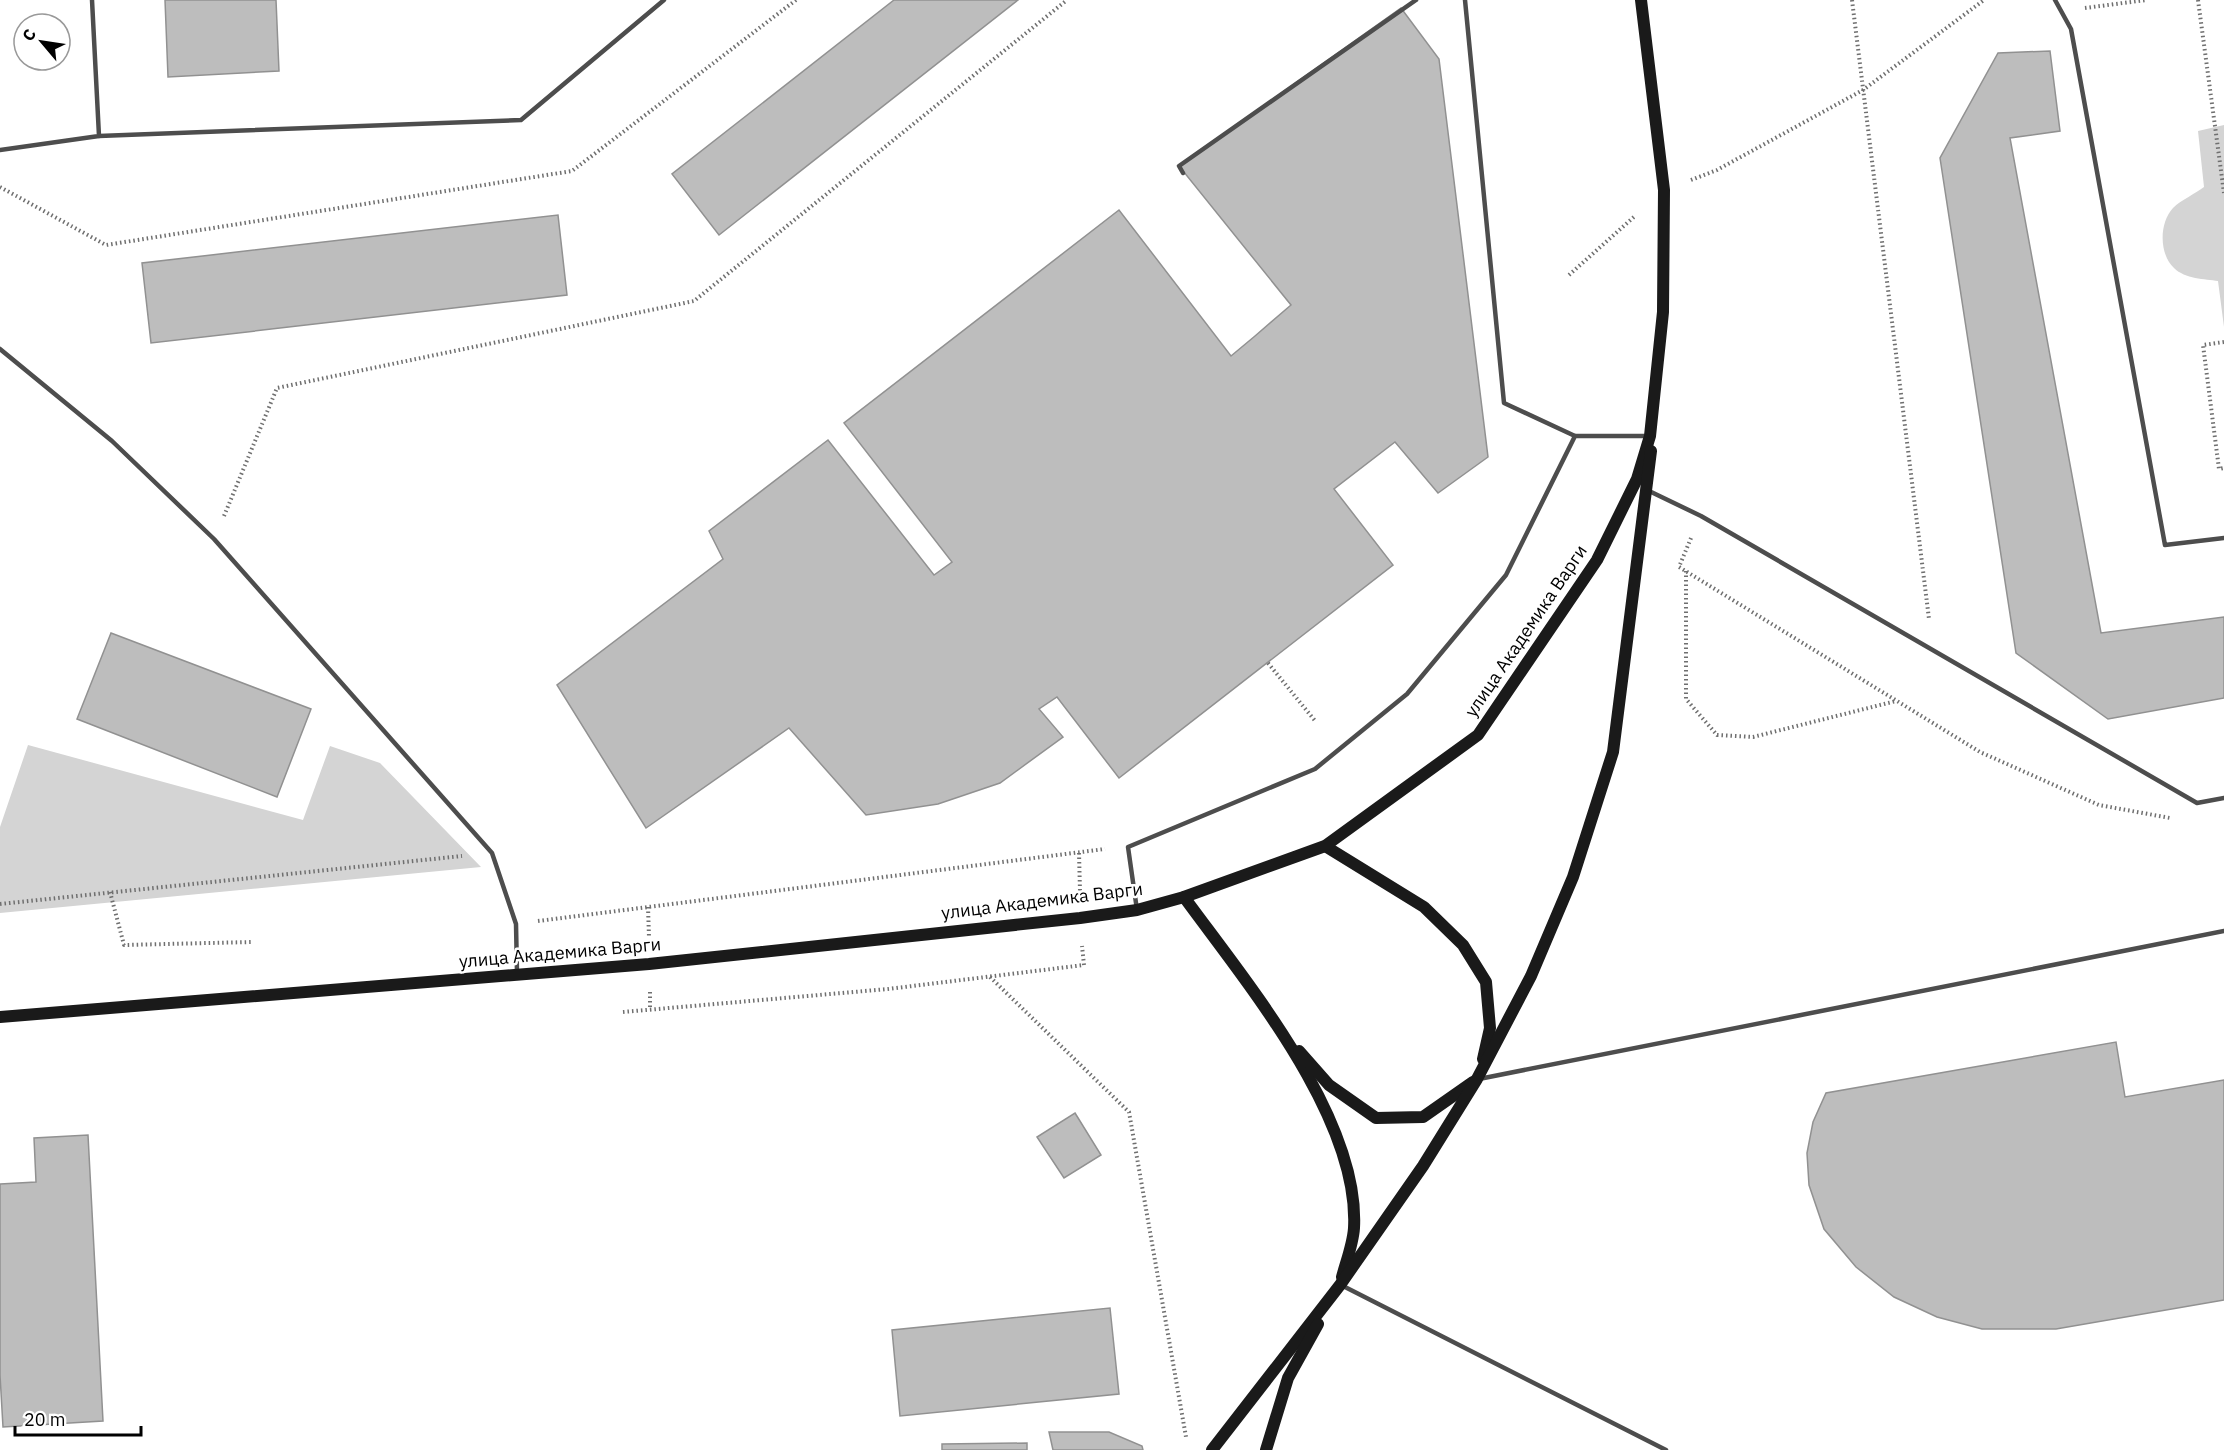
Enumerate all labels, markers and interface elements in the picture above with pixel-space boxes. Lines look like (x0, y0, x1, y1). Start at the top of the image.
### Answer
north arrow (12, 12, 72, 72)
text: С (18, 25, 40, 44)
street label: улица Академика Варги (1459, 540, 1592, 721)
street label: улица Академика Варги (940, 877, 1144, 924)
street label: улица Академика Варги (458, 932, 662, 973)
scale bar (15, 1399, 141, 1437)
text: 20 m (24, 1408, 66, 1431)

